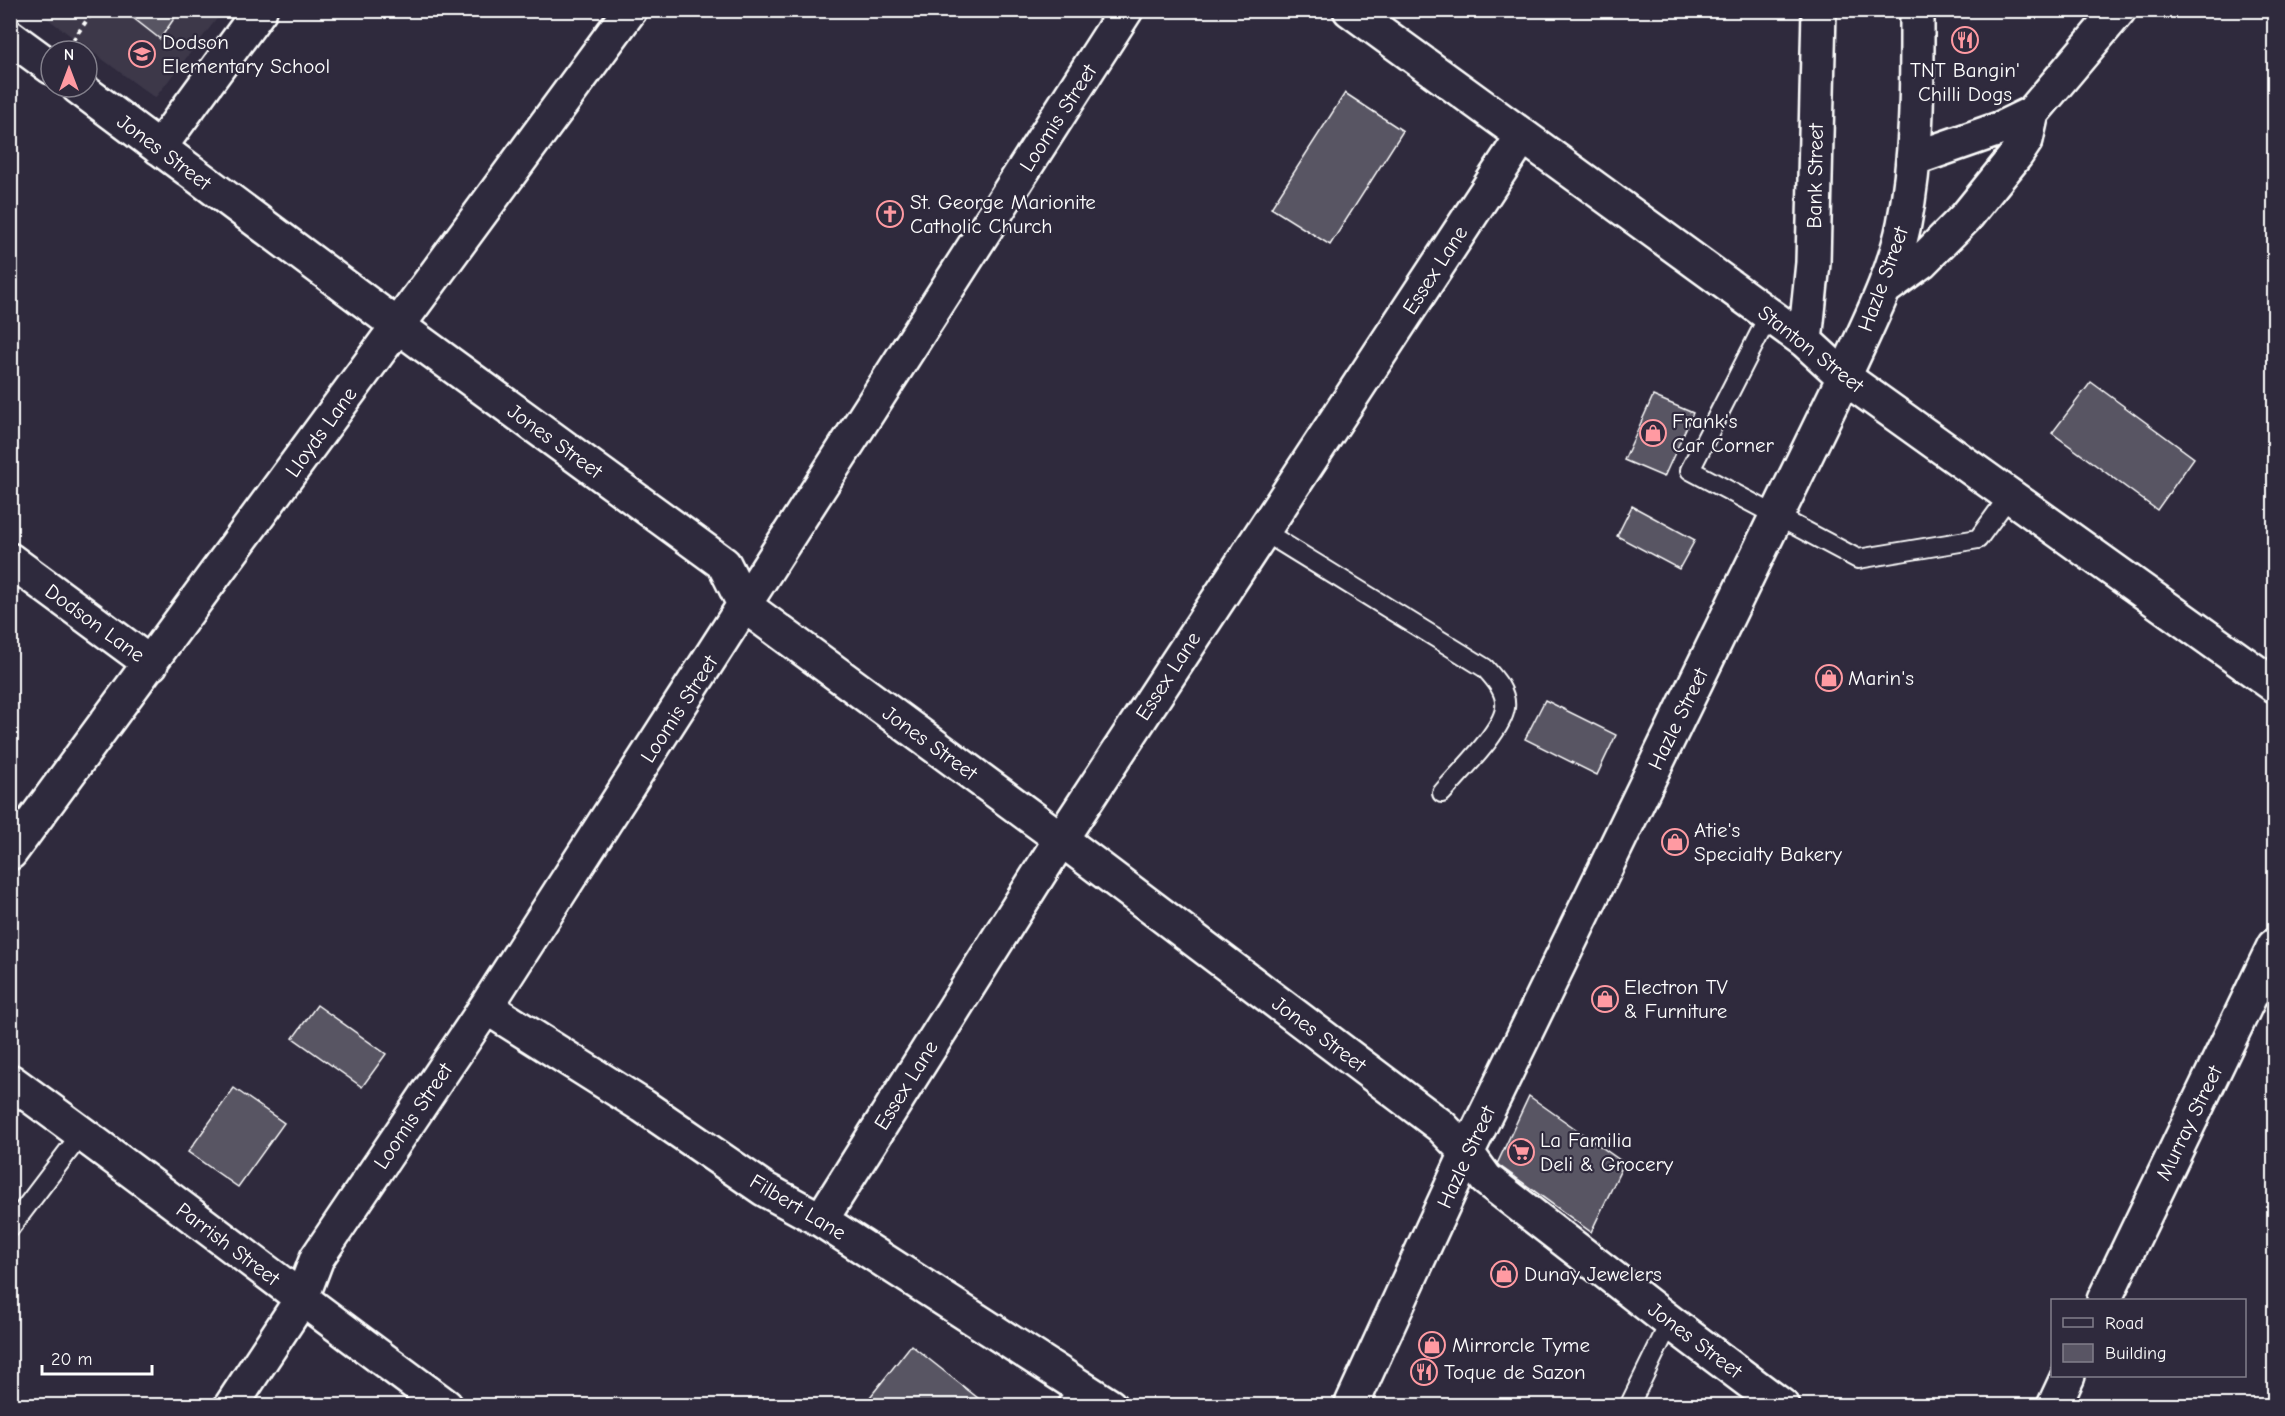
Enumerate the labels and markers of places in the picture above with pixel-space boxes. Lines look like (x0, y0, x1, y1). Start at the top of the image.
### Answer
restaurant icon: TNT Bangin' Chilli Dogs (1950, 25, 1980, 55)
place label: Dodson Elementary School (162, 30, 330, 78)
school or university icon: Dodson Elementary School (127, 39, 157, 69)
place label: TNT Bangin' Chilli Dogs (1910, 58, 2020, 106)
place label: St. George Marionite Catholic Church (910, 190, 1096, 238)
church icon: St. George Marionite Catholic Church (875, 199, 905, 229)
place label: Frank's Car Corner (1672, 409, 1775, 457)
shop icon: Frank's Car Corner (1638, 418, 1668, 448)
shop icon: Marin's (1814, 663, 1844, 693)
place label: Marin's (1848, 666, 1914, 690)
place label: Atie's Specialty Bakery (1694, 818, 1842, 866)
shop icon: Atie's Specialty Bakery (1660, 827, 1690, 857)
place label: Electron TV & Furniture (1624, 975, 1729, 1023)
shop icon: Electron TV & Furniture (1590, 984, 1620, 1014)
place label: La Familia Deli & Grocery (1540, 1128, 1674, 1176)
supermarket icon: La Familia Deli & Grocery (1506, 1137, 1536, 1167)
shop icon: Dunay Jewelers (1489, 1259, 1519, 1289)
place label: Dunay Jewelers (1524, 1262, 1662, 1286)
shop icon: Mirrorcle Tyme (1417, 1330, 1447, 1360)
place label: Mirrorcle Tyme (1452, 1333, 1590, 1357)
restaurant icon: Toque de Sazon (1409, 1357, 1439, 1387)
place label: Toque de Sazon (1444, 1360, 1586, 1384)

